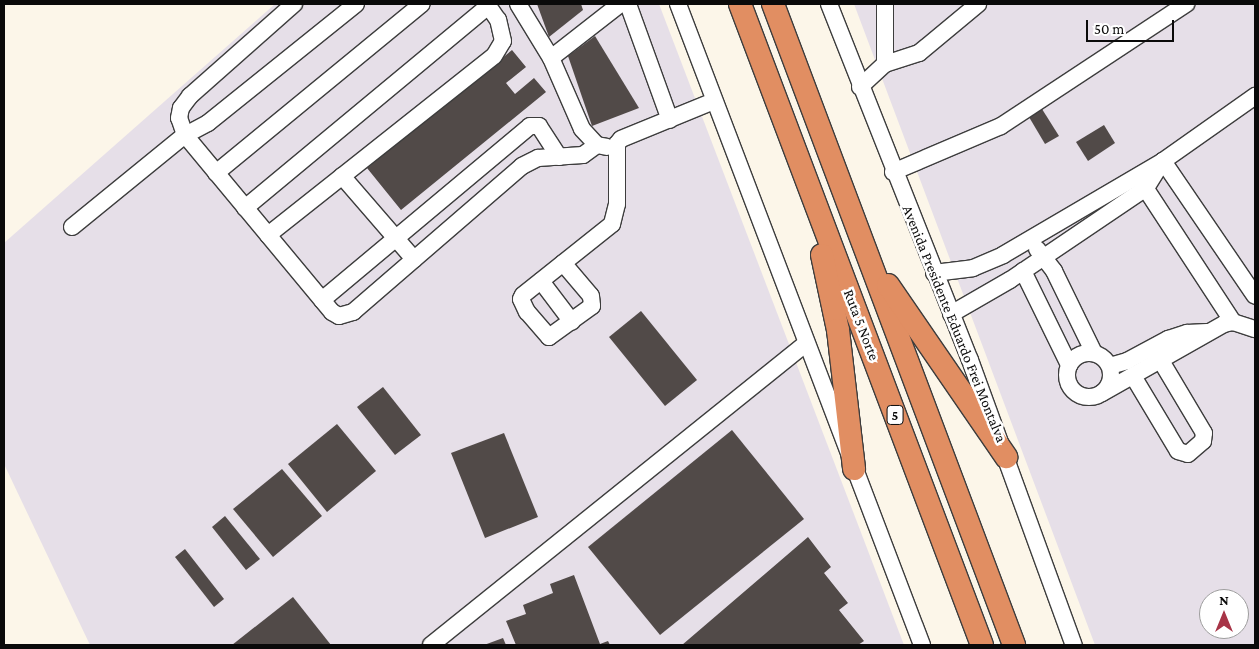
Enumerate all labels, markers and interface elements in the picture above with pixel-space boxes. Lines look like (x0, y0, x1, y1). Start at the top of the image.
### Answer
scale bar (1089, 10, 1176, 42)
text: 50 m (1094, 21, 1124, 37)
street label: Avenida Presidente Eduardo Frei Montalva (898, 203, 1010, 445)
street label: Ruta 5 Norte (839, 287, 883, 363)
road number: 5 (886, 404, 904, 426)
north arrow (1199, 589, 1249, 639)
text: N (1219, 592, 1229, 608)

